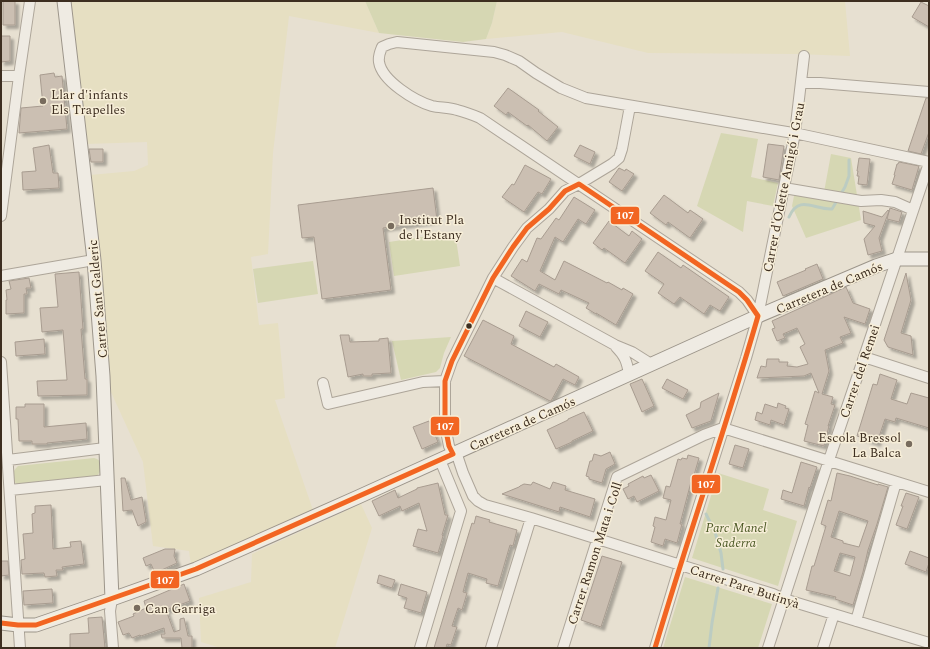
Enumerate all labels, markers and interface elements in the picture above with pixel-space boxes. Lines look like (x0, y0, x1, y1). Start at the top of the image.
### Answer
place label: Llar d'infants Els Trapelles (51, 85, 128, 120)
marker: Llar d'infants Els Trapelles (38, 96, 48, 106)
street label: Carrer d'Odette Amigó i Grau (758, 101, 810, 274)
line badge: 107 (610, 206, 640, 225)
text: 107 (616, 207, 634, 224)
place label: Institut Pla de l'Estany (399, 210, 465, 245)
marker: Institut Pla de l'Estany (386, 221, 396, 231)
street label: Carrer Sant Galderic (83, 239, 113, 359)
street label: Carretera de Camós (773, 256, 886, 320)
unlabelled marker (464, 321, 474, 331)
street label: Carrer del Remei (835, 322, 885, 421)
street label: Carretera de Camós (466, 391, 579, 456)
line badge: 107 (430, 416, 460, 436)
text: 107 (436, 418, 454, 435)
place label: Escola Bressol La Balca (818, 428, 902, 463)
marker: Escola Bressol La Balca (904, 439, 914, 449)
line badge: 107 (691, 474, 721, 494)
text: 107 (697, 476, 715, 493)
street label: Carrer Ramon Mata i Coll (562, 479, 628, 627)
park label: Parc Manel Saderra (705, 518, 767, 553)
street label: Carrer Pare Butinyà (687, 560, 803, 614)
line badge: 107 (150, 570, 180, 589)
text: 107 (156, 572, 174, 589)
place label: Can Garriga (145, 599, 216, 619)
marker: Can Garriga (132, 603, 142, 613)

